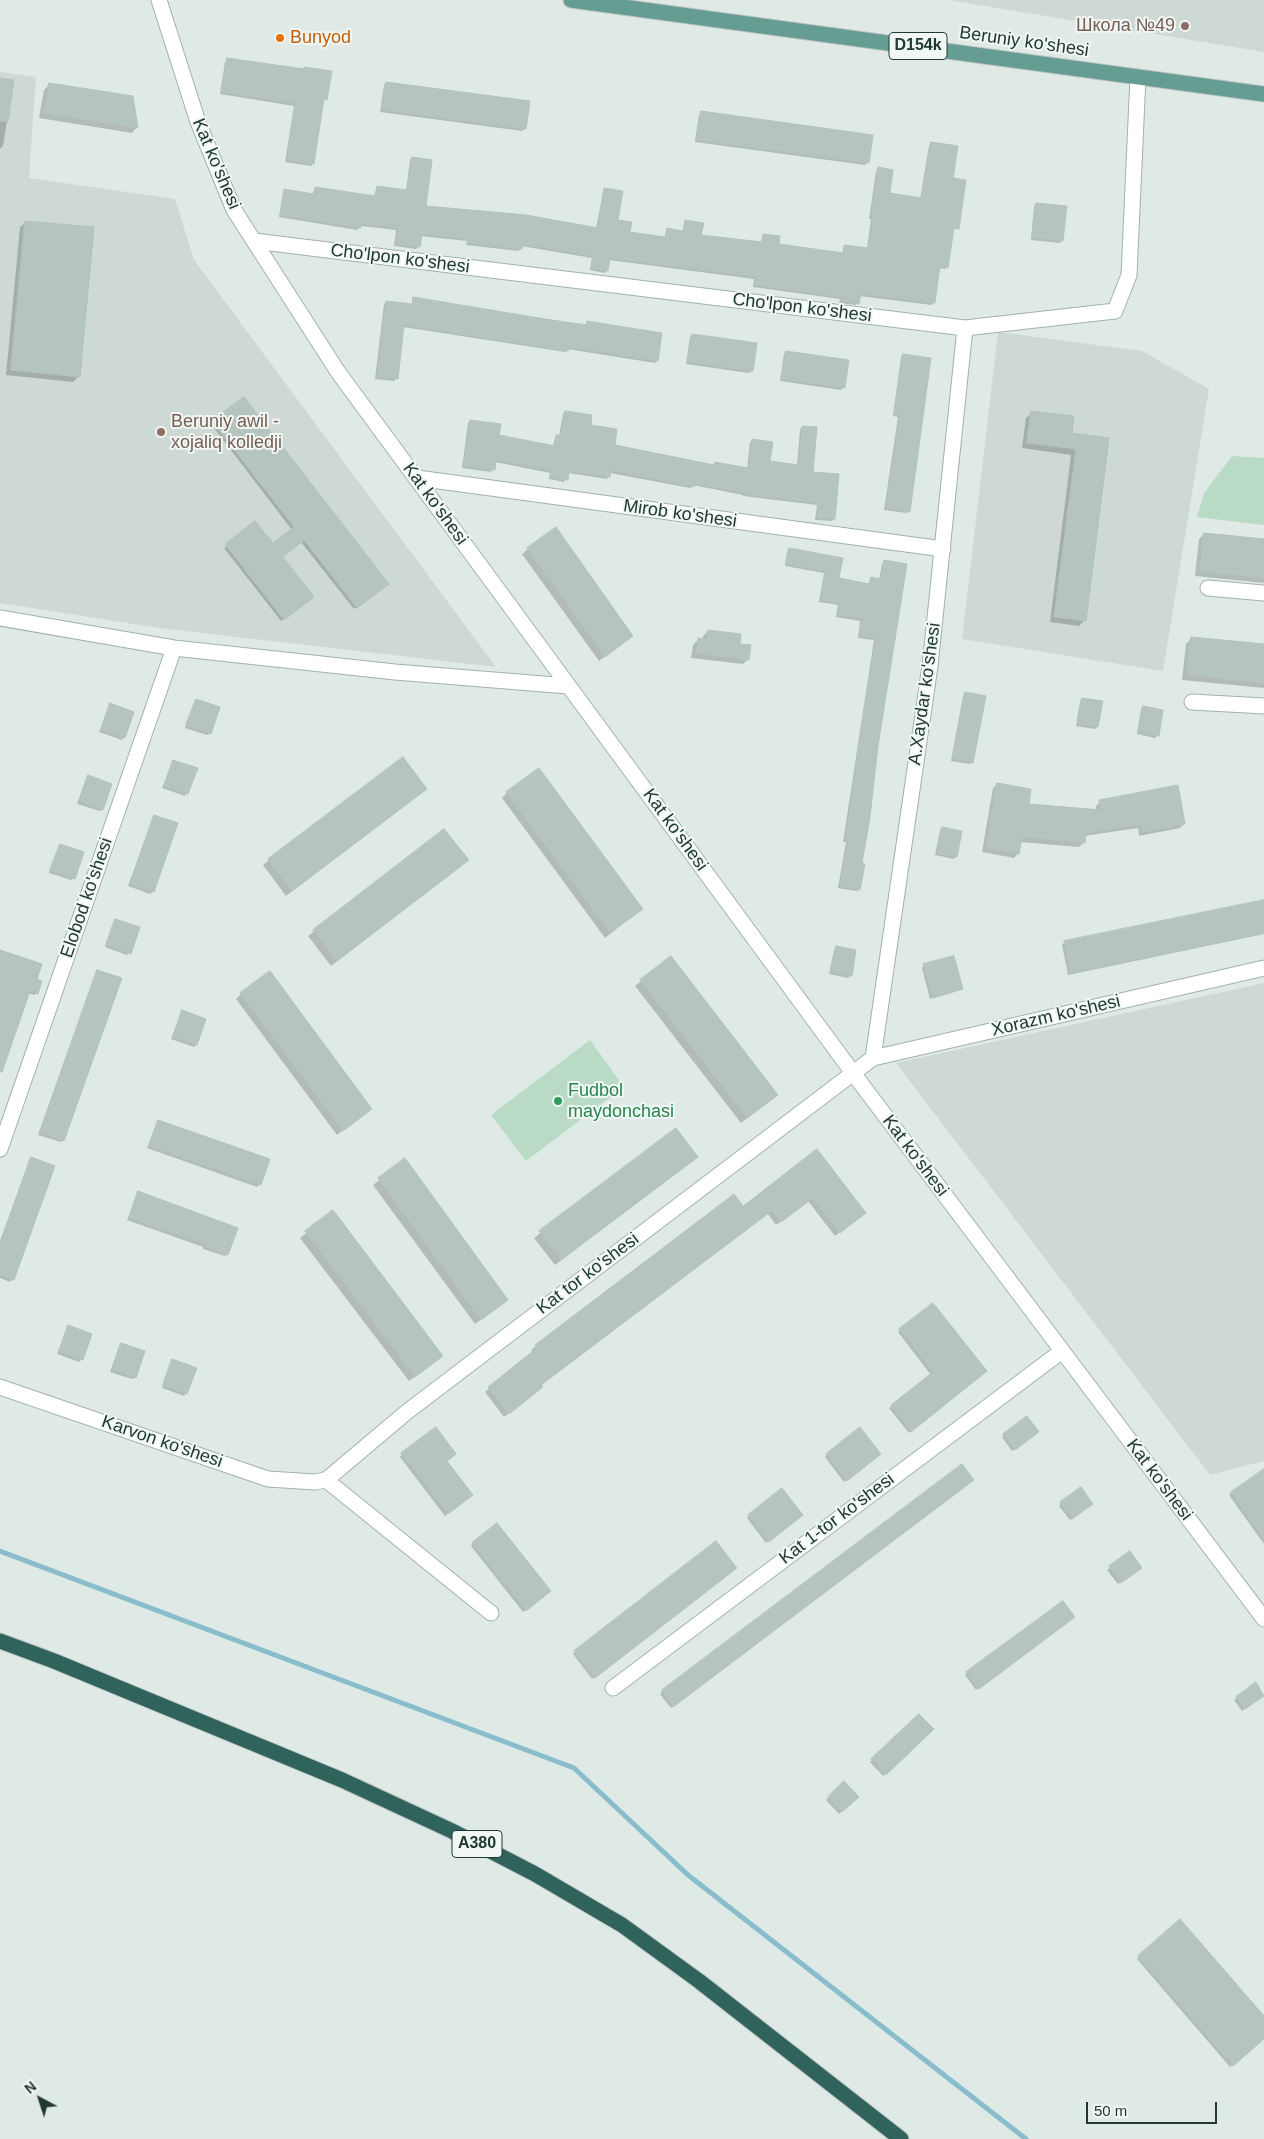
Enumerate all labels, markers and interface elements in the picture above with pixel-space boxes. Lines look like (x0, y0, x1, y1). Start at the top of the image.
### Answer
place label: Школа №49 (1076, 15, 1175, 37)
marker: Школа №49 (1179, 20, 1191, 32)
street label: Beruniy ko'shesi (958, 22, 1090, 62)
place label: Bunyod (290, 27, 351, 49)
marker: Bunyod (274, 32, 286, 44)
road number: D154k (889, 32, 947, 59)
street label: Kat ko'shesi (187, 115, 245, 213)
street label: Cho'lpon ko'shesi (329, 240, 471, 278)
street label: Cho'lpon ko'shesi (731, 289, 873, 327)
place label: Beruniy awil - xojaliq kolledji (171, 411, 282, 454)
marker: Beruniy awil - xojaliq kolledji (155, 426, 167, 438)
street label: Kat ko'shesi (398, 459, 472, 549)
street label: Mirob ko'shesi (622, 495, 738, 533)
street label: A.Xaydar ko'shesi (904, 621, 946, 767)
street label: Kat ko'shesi (638, 785, 712, 875)
street label: Elobod ko'shesi (56, 835, 118, 961)
street label: Xorazm ko'shesi (990, 991, 1122, 1041)
place label: Fudbol maydonchasi (568, 1080, 674, 1122)
marker: Fudbol maydonchasi (552, 1095, 564, 1107)
street label: Kat ko'shesi (877, 1111, 953, 1201)
street label: Kat tor ko'shesi (533, 1229, 643, 1319)
street label: Karvon ko'shesi (99, 1411, 225, 1473)
street label: Kat ko'shesi (1121, 1435, 1197, 1525)
street label: Kat 1-tor ko'shesi (775, 1469, 899, 1569)
road number: A380 (452, 1830, 502, 1858)
north arrow (15, 2074, 65, 2124)
text: N (21, 2078, 39, 2097)
scale bar (1089, 2092, 1220, 2124)
text: 50 m (1094, 2102, 1127, 2119)

